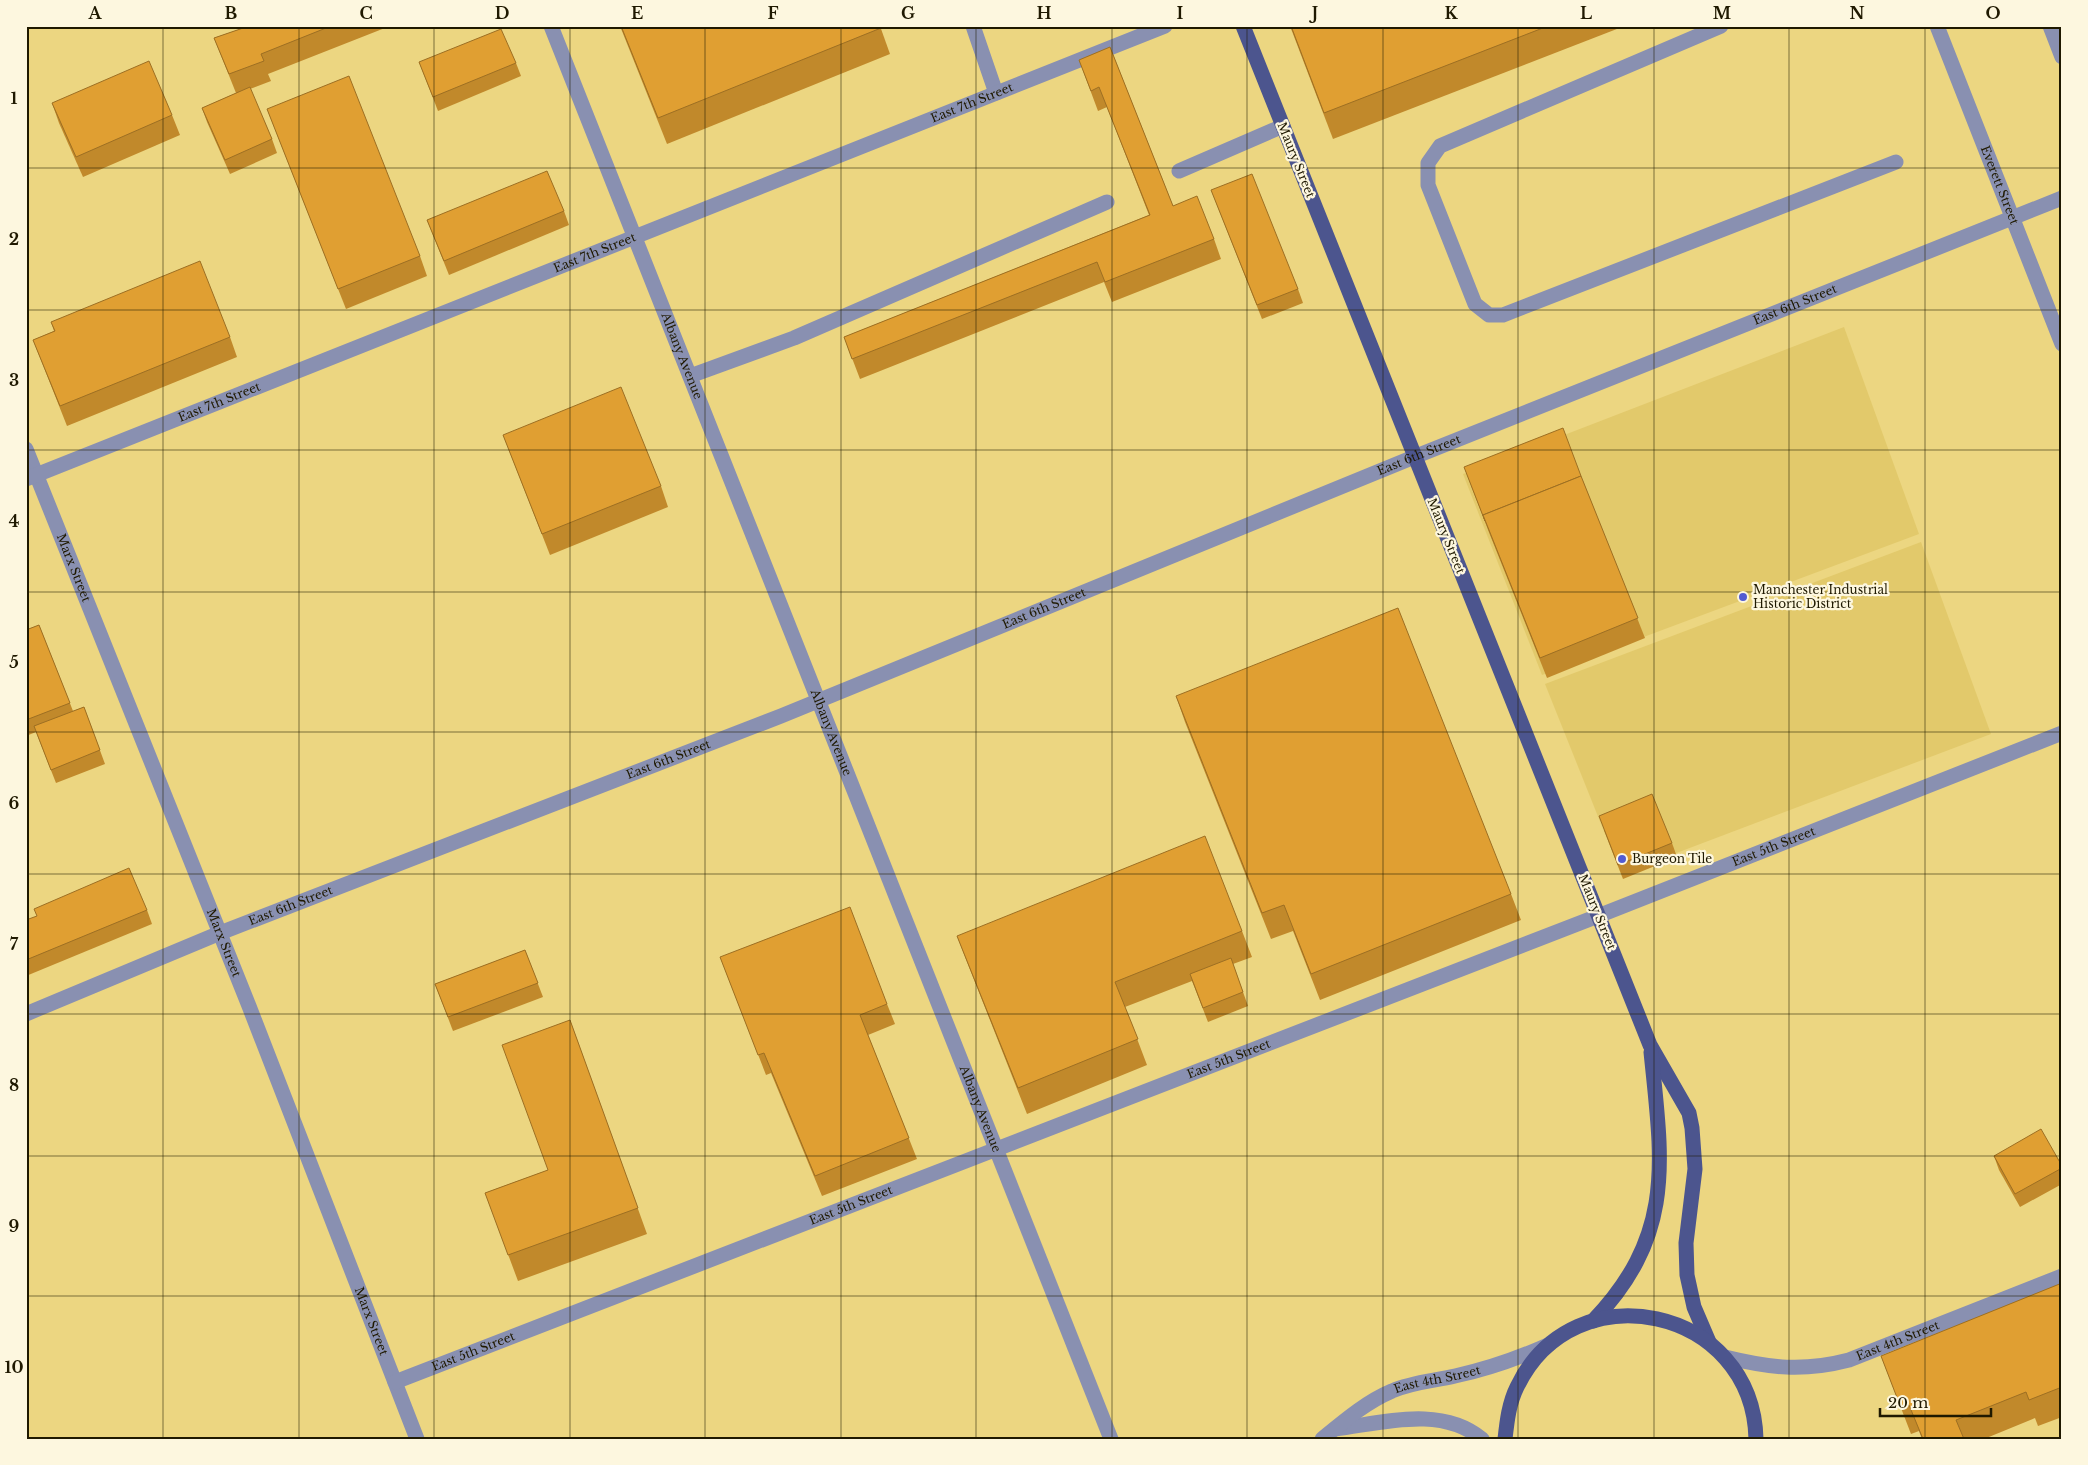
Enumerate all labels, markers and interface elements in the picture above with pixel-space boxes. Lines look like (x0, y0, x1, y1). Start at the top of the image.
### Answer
text: A (88, 3, 103, 23)
text: B (225, 3, 238, 23)
text: C (359, 3, 373, 23)
text: D (495, 3, 509, 23)
text: E (631, 3, 643, 23)
text: F (767, 3, 779, 23)
text: G (901, 3, 915, 23)
text: H (1036, 3, 1052, 23)
text: I (1177, 3, 1184, 23)
text: J (1309, 3, 1318, 23)
text: K (1444, 3, 1458, 23)
text: L (1580, 3, 1592, 23)
text: M (1713, 3, 1731, 23)
text: N (1849, 3, 1865, 23)
text: O (1985, 3, 2001, 23)
street label: East 7th Street (928, 79, 1015, 125)
text: 1 (11, 88, 18, 108)
street label: Maury Street (1274, 120, 1319, 200)
street label: Everett Street (1978, 143, 2022, 227)
text: 2 (9, 229, 19, 249)
street label: East 7th Street (551, 229, 638, 275)
street label: East 6th Street (1751, 281, 1839, 328)
street label: Albany Avenue (658, 309, 706, 401)
text: 3 (9, 370, 19, 390)
street label: East 7th Street (176, 378, 263, 425)
street label: East 6th Street (1375, 431, 1463, 478)
street label: Maury Street (1424, 496, 1469, 576)
text: 4 (9, 511, 19, 531)
street label: Marx Street (54, 531, 95, 604)
place label: Manchester Industrial Historic District (1753, 582, 1888, 611)
street label: East 6th Street (1000, 584, 1088, 632)
marker: Manchester Industrial Historic District (1737, 591, 1749, 603)
text: 5 (9, 652, 19, 672)
street label: Albany Avenue (807, 686, 855, 778)
street label: East 6th Street (624, 736, 713, 782)
text: 6 (9, 793, 20, 813)
street label: East 5th Street (1730, 823, 1818, 869)
place label: Burgeon Tile (1632, 851, 1712, 866)
marker: Burgeon Tile (1616, 853, 1628, 865)
street label: Maury Street (1575, 872, 1620, 952)
street label: East 6th Street (246, 882, 335, 928)
street label: Marx Street (204, 906, 245, 979)
text: 7 (10, 934, 19, 954)
street label: East 5th Street (1185, 1036, 1273, 1082)
street label: Albany Avenue (956, 1063, 1005, 1154)
text: 8 (9, 1075, 19, 1095)
street label: East 5th Street (807, 1182, 895, 1228)
text: 9 (9, 1216, 20, 1236)
street label: Marx Street (352, 1285, 392, 1358)
street label: East 4th Street (1854, 1317, 1942, 1363)
street label: East 5th Street (429, 1328, 517, 1374)
text: 10 (4, 1357, 24, 1377)
street label: East 4th Street (1392, 1362, 1483, 1396)
scale bar (1880, 1385, 1992, 1417)
text: 20 m (1888, 1393, 1928, 1412)

